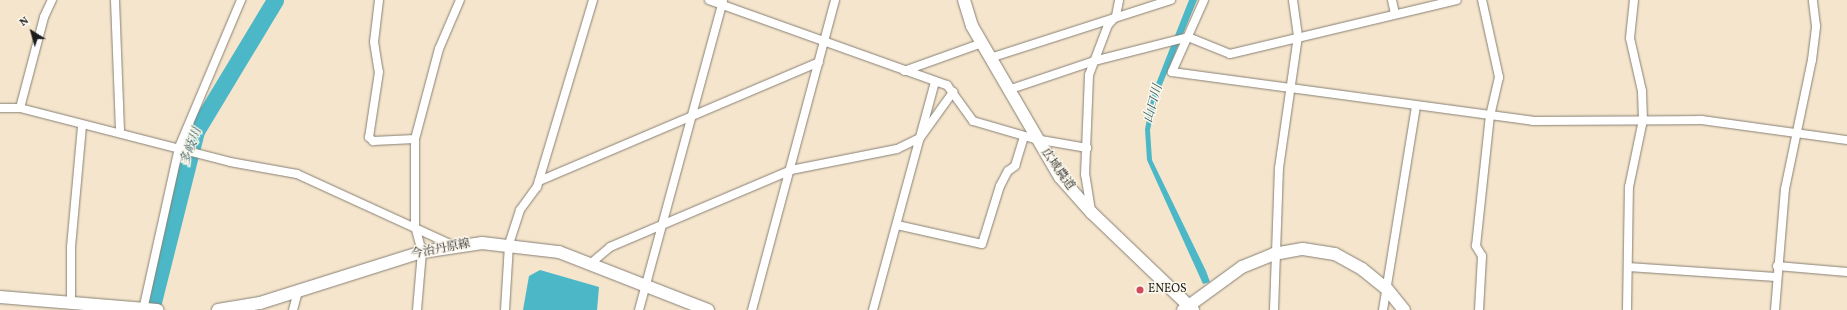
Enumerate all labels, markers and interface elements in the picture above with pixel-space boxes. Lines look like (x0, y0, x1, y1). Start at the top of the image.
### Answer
north arrow (12, 12, 52, 52)
text: N (17, 14, 32, 30)
water label: 山口川 (1141, 83, 1167, 125)
water label: 多岐川 (178, 126, 206, 168)
street label: 広域農道 (1037, 146, 1077, 194)
street label: 今治丹原線 (410, 237, 472, 263)
place label: ENEOS (1148, 283, 1187, 297)
marker: ENEOS (1135, 285, 1145, 295)

